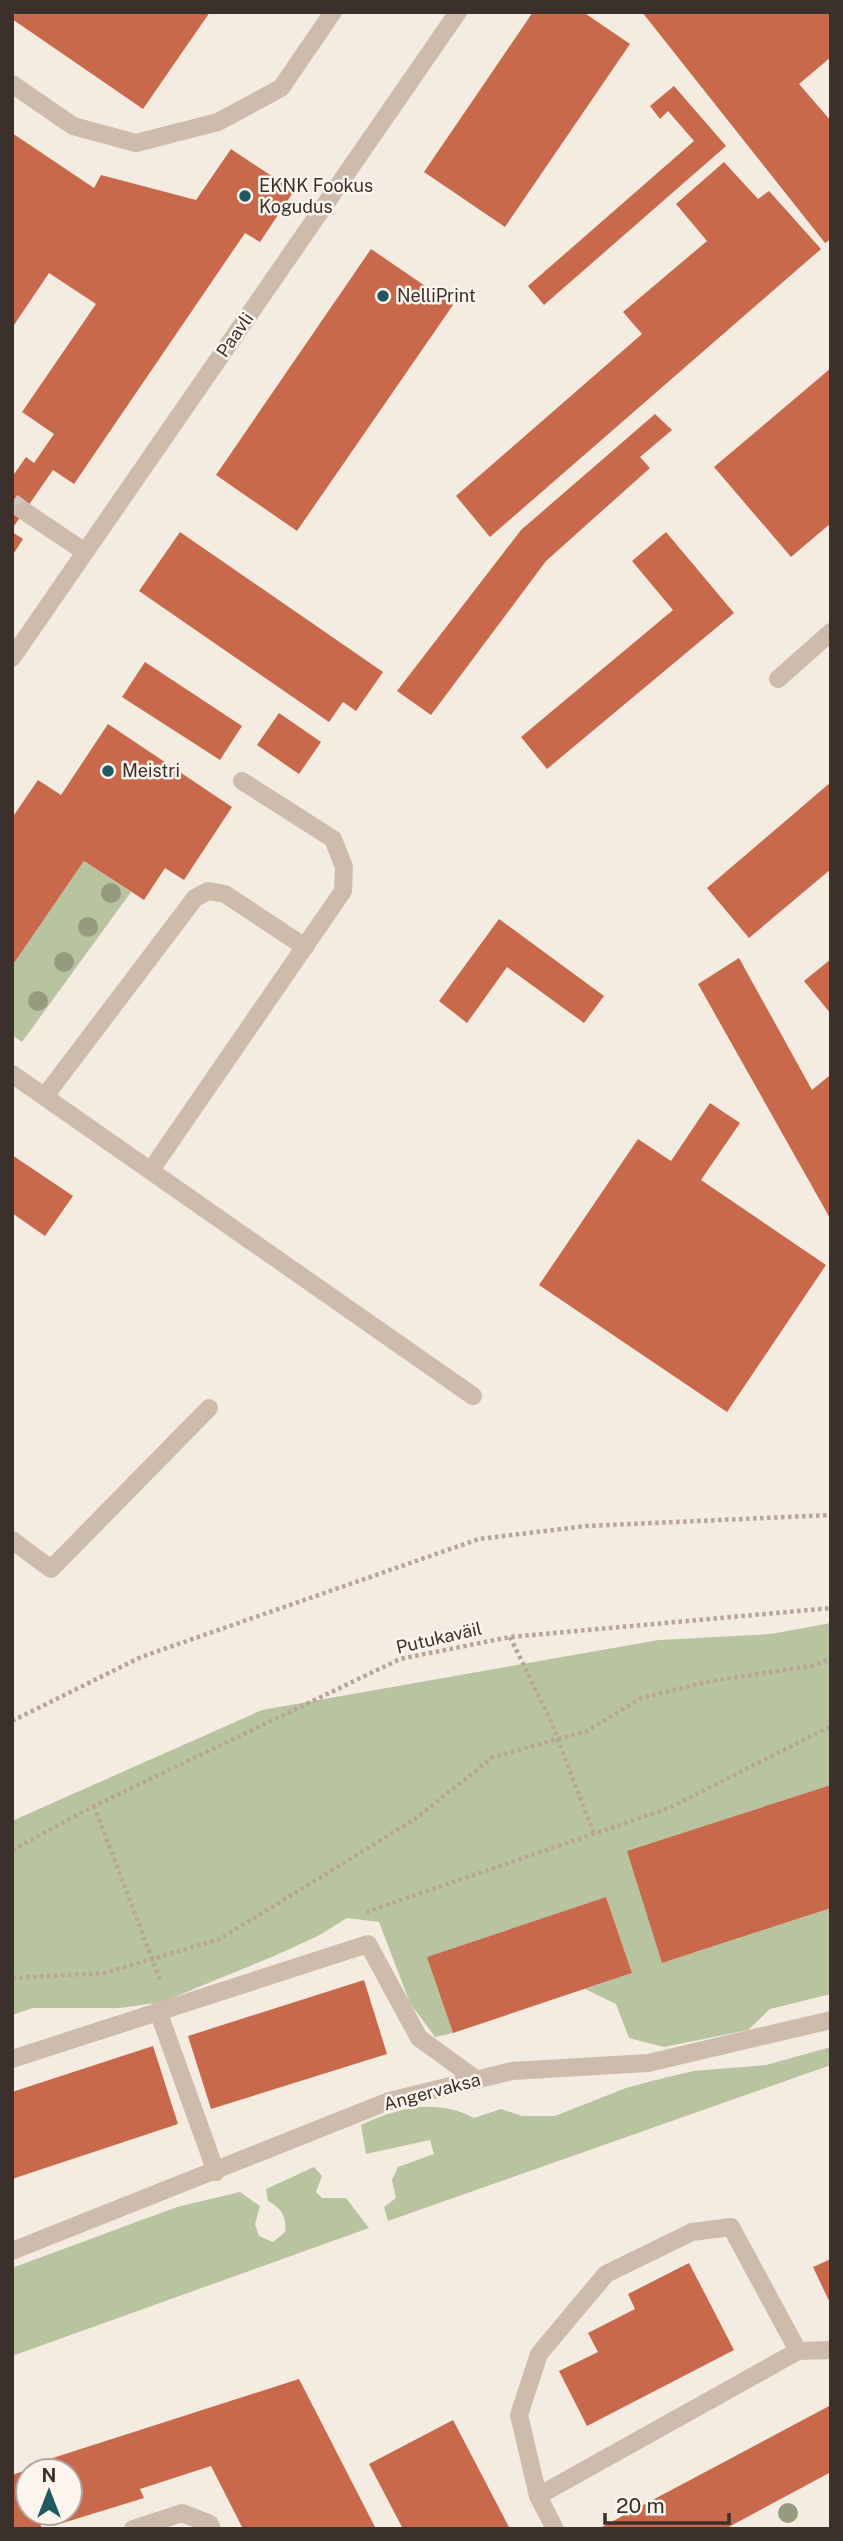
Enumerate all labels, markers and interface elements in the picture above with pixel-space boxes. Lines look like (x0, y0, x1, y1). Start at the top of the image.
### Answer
place label: EKNK Fookus Kogudus (259, 175, 373, 217)
marker: EKNK Fookus Kogudus (237, 188, 253, 204)
place label: NelliPrint (397, 285, 476, 306)
marker: NelliPrint (375, 288, 391, 304)
street label: Paavli (212, 308, 257, 361)
place label: Meistri (122, 760, 180, 781)
marker: Meistri (100, 763, 116, 779)
street label: Putukaväil (394, 1617, 484, 1658)
street label: Angervaksa (381, 2069, 483, 2115)
north arrow (14, 2457, 84, 2527)
text: N (42, 2464, 56, 2486)
scale bar (605, 2482, 729, 2526)
text: 20 m (616, 2493, 665, 2518)

